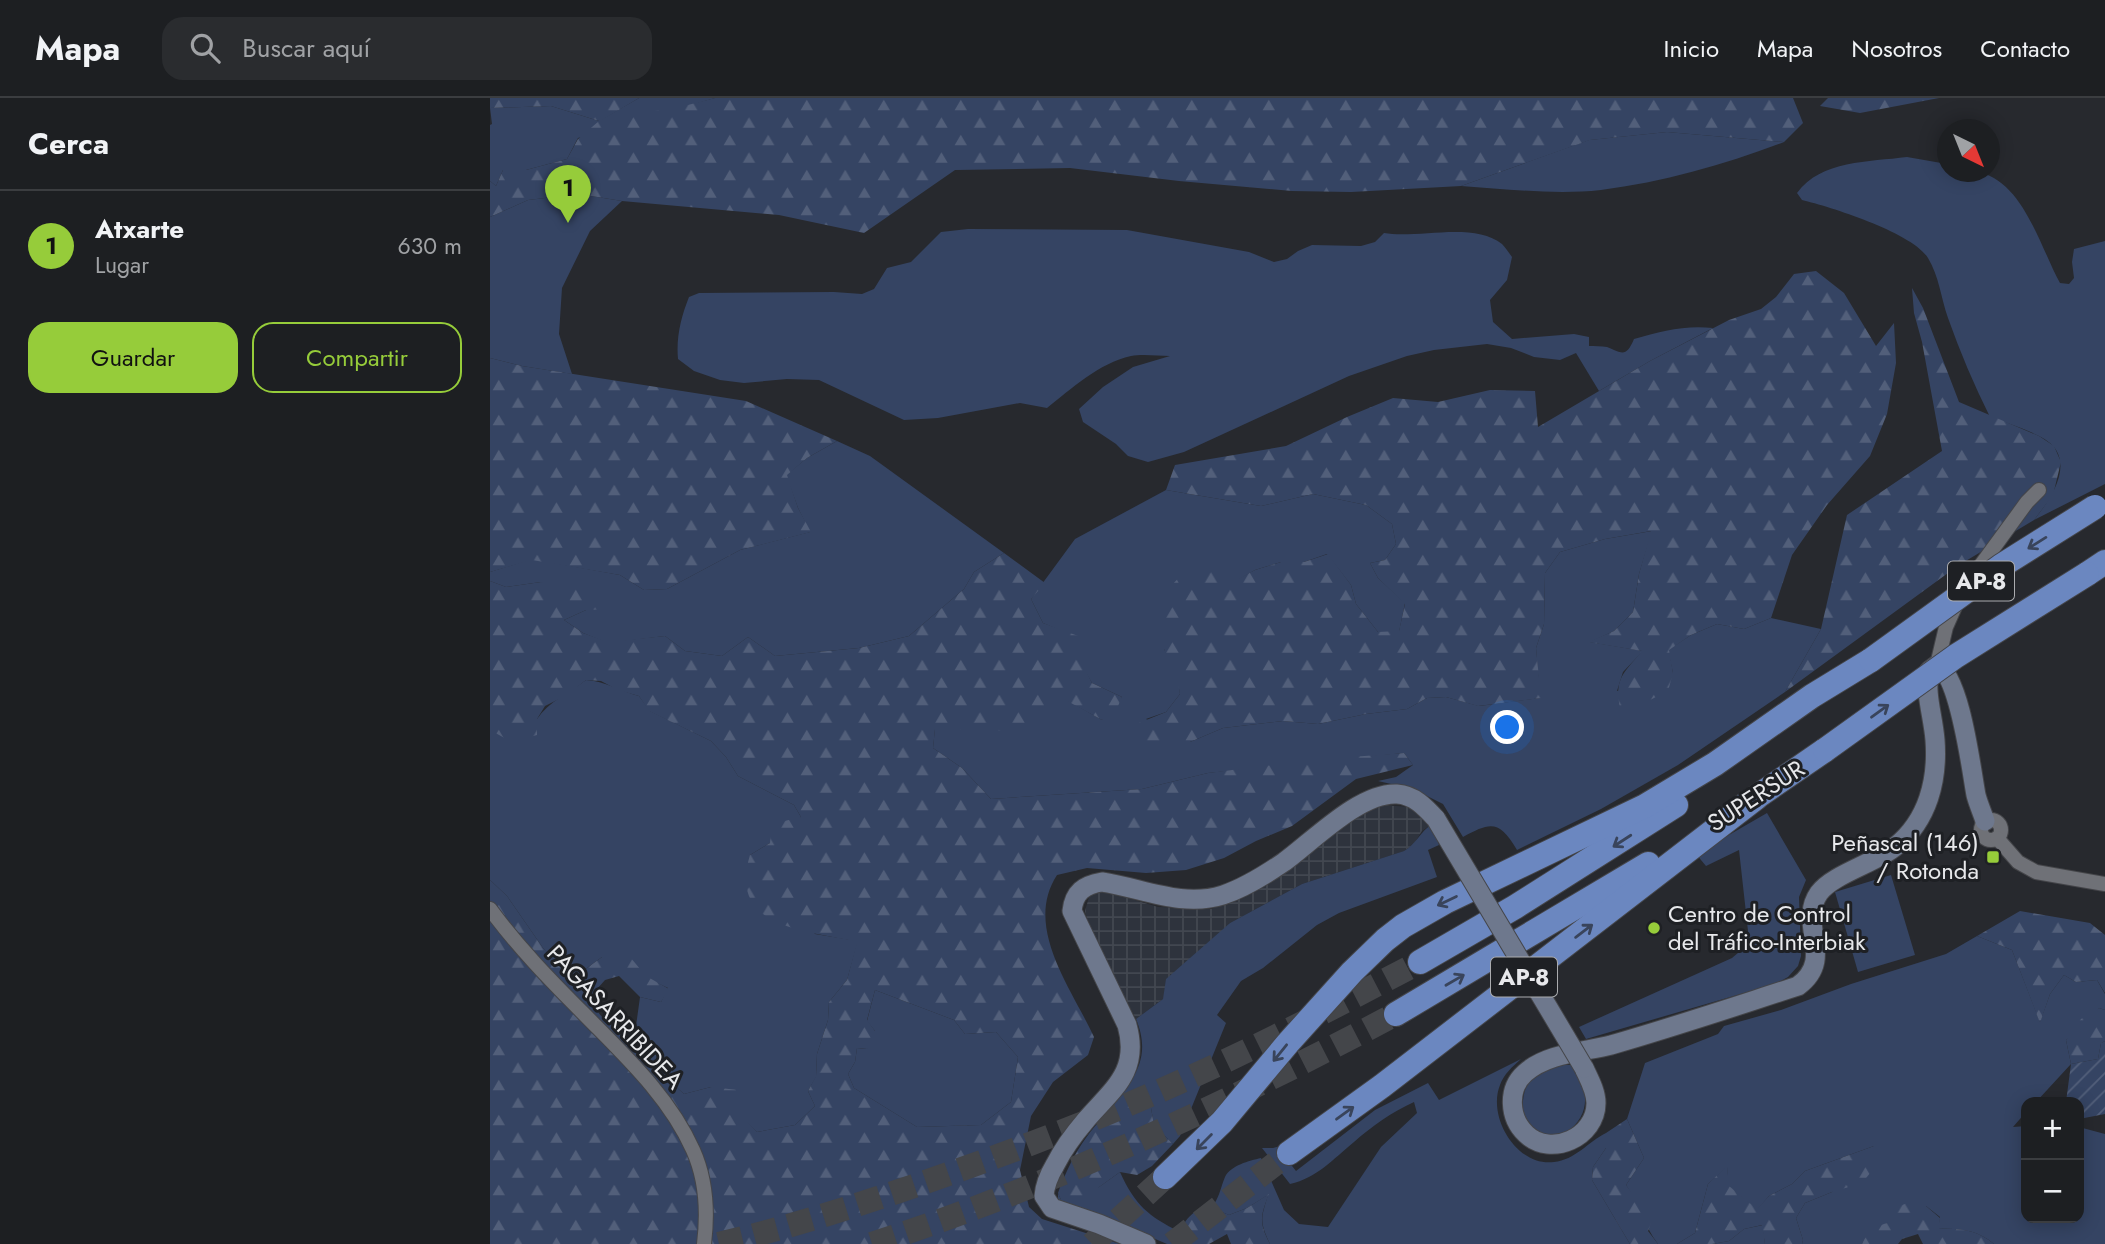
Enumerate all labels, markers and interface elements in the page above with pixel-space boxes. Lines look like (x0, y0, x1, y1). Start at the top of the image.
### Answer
search box (162, 17, 652, 80)
text: Mapa (35, 25, 120, 72)
icon: search (186, 29, 224, 67)
text: Buscar aquí (242, 29, 370, 67)
text: Inicio (1664, 31, 1719, 66)
text: Mapa (1757, 31, 1813, 66)
text: Nosotros (1851, 31, 1942, 66)
text: Contacto (1980, 31, 2070, 66)
north arrow (1937, 119, 2000, 182)
text: Cerca (28, 122, 109, 165)
pin: 1 (545, 165, 591, 223)
text: Atxarte (95, 210, 184, 248)
text: 1 (45, 229, 57, 263)
text: 630 m (398, 229, 462, 263)
text: Lugar (95, 248, 149, 282)
button: Guardar (28, 322, 238, 393)
button: Compartir (252, 322, 462, 393)
one-way arrow (2028, 536, 2047, 551)
road number: AP-8 (1948, 561, 2014, 601)
one-way arrow (1870, 704, 1889, 718)
your location (1490, 710, 1524, 744)
street label: SUPERSUR (1700, 751, 1812, 840)
place label: Peñascal (146) / Rotonda (1831, 825, 1979, 888)
one-way arrow (1612, 835, 1632, 849)
marker: Peñascal (146) / Rotonda (1985, 849, 2001, 865)
one-way arrow (1437, 895, 1458, 909)
place label: Centro de Control del Tráfico-Interbiak (1668, 896, 1866, 959)
marker: Centro de Control del Tráfico-Interbiak (1646, 920, 1662, 936)
one-way arrow (1574, 923, 1593, 938)
street label: PAGASARRIBIDEA (539, 936, 692, 1097)
road number: AP-8 (1491, 958, 1557, 996)
one-way arrow (1445, 972, 1465, 986)
one-way arrow (1272, 1043, 1288, 1061)
map controls (2021, 1097, 2084, 1223)
button: + (2021, 1097, 2084, 1160)
one-way arrow (1335, 1106, 1354, 1121)
one-way arrow (1195, 1133, 1212, 1150)
button: − (2021, 1160, 2084, 1223)

